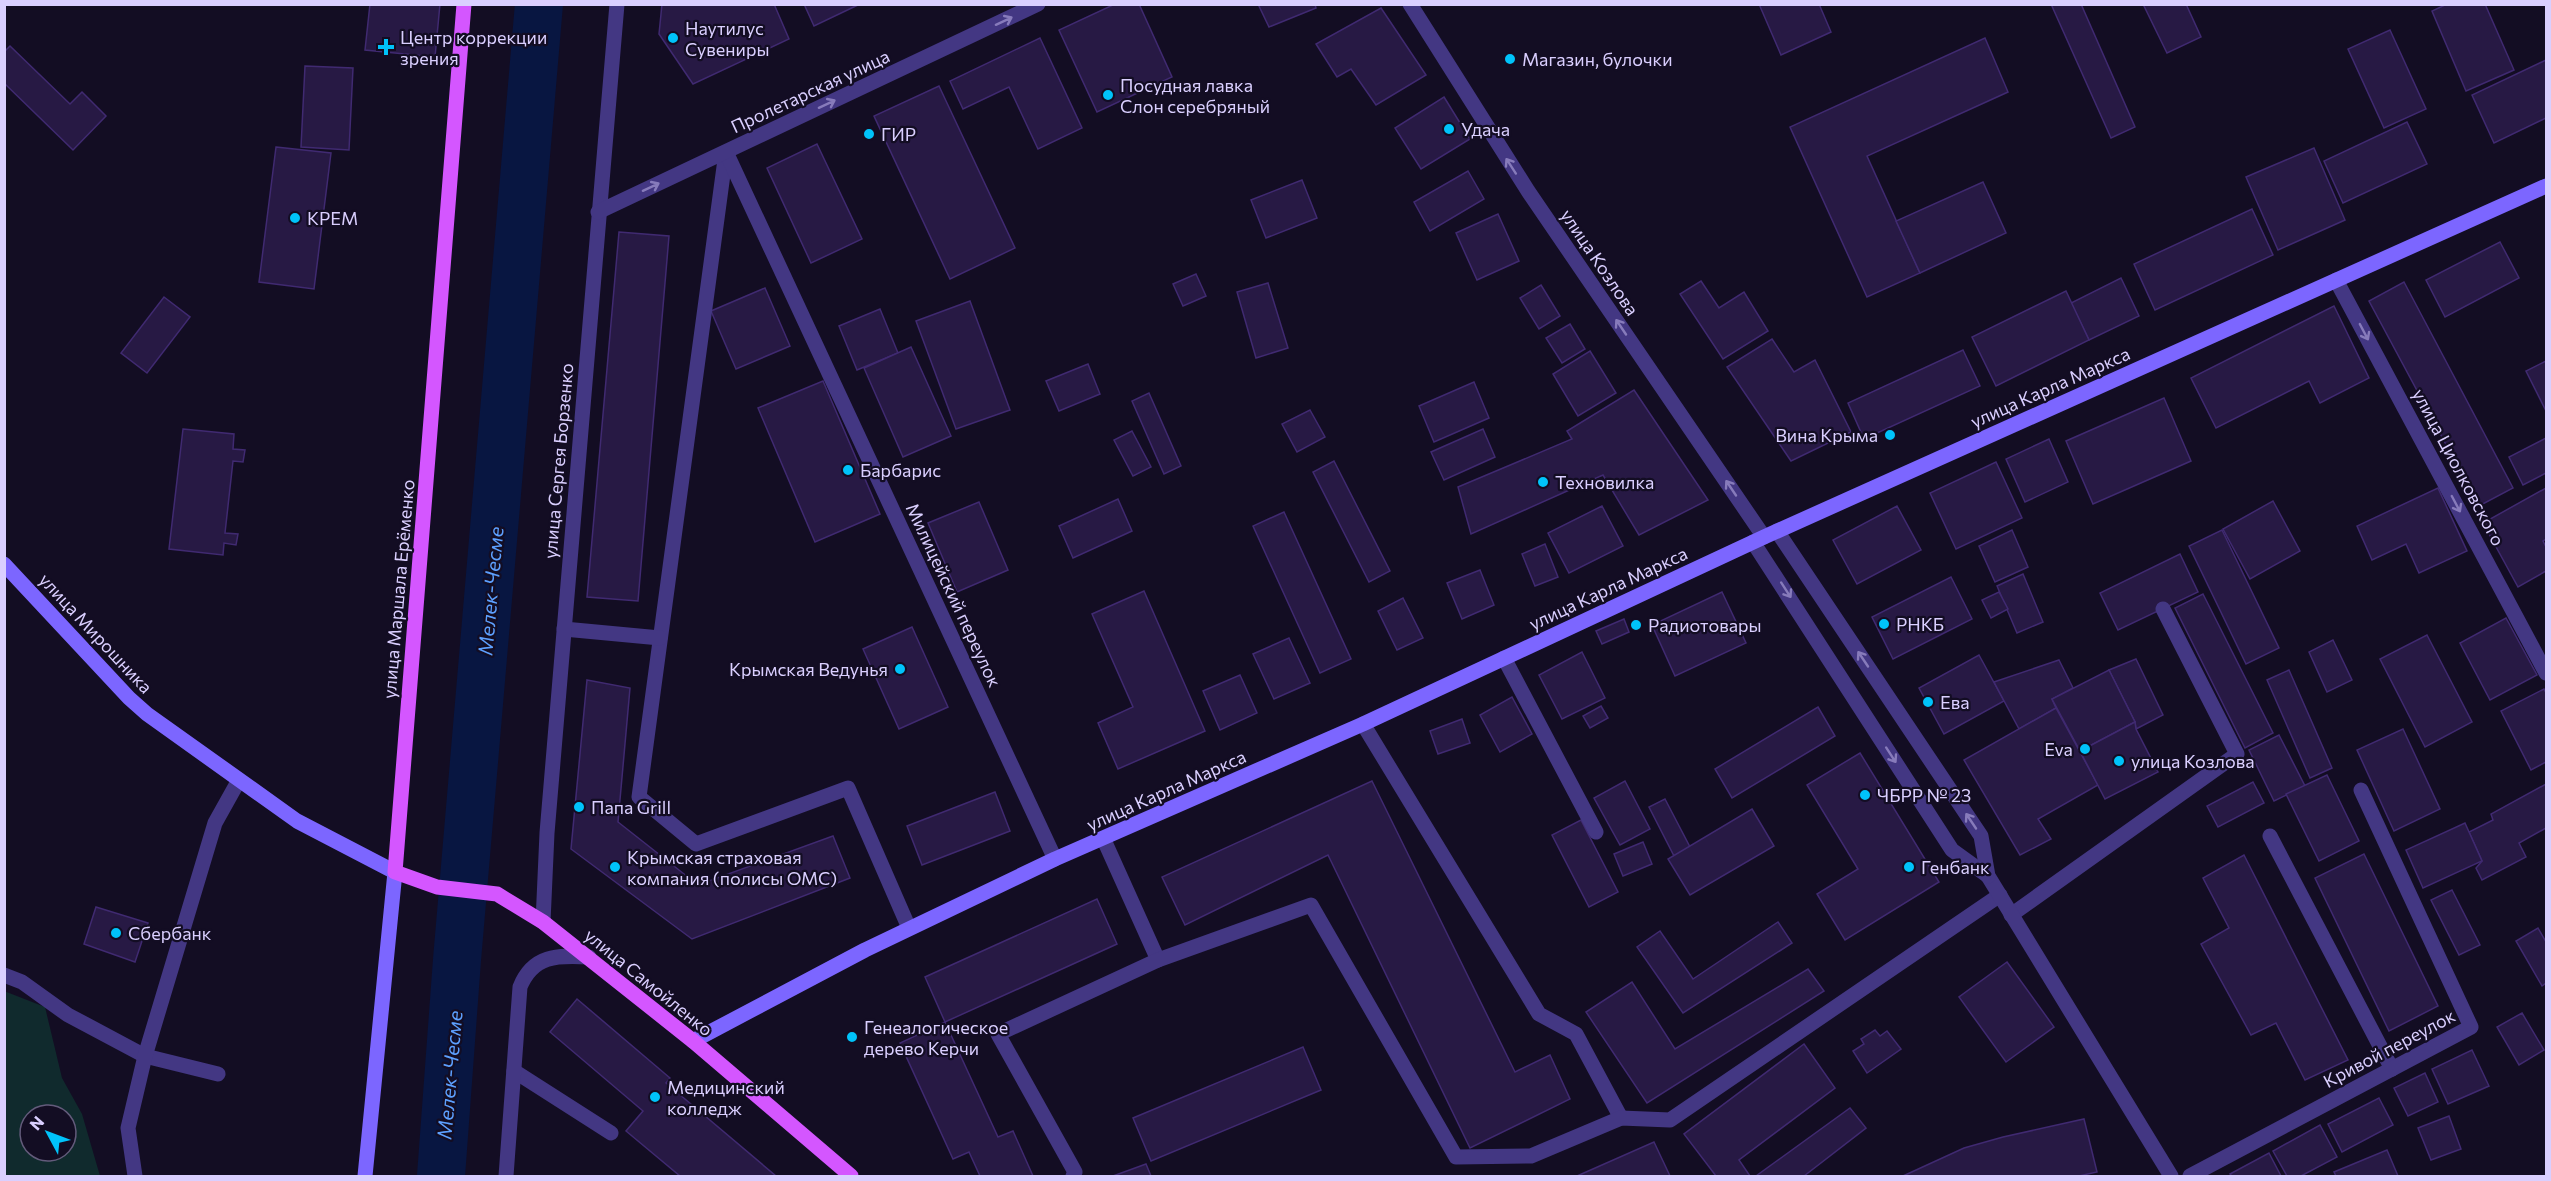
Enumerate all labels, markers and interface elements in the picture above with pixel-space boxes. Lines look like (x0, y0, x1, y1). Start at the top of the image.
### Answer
one-way arrow (994, 14, 1012, 26)
place label: Наутилус Сувениры (685, 17, 769, 60)
place label: Центр коррекции зрения (400, 26, 547, 69)
marker: Наутилус Сувениры (666, 31, 680, 45)
marker: Центр коррекции зрения (377, 38, 395, 56)
street label: Пролетарская улица (727, 45, 893, 137)
place label: Магазин, булочки (1522, 48, 1672, 70)
marker: Магазин, булочки (1503, 52, 1517, 66)
place label: Посудная лавка Слон серебряный (1120, 74, 1270, 117)
marker: Посудная лавка Слон серебряный (1101, 88, 1115, 102)
one-way arrow (818, 98, 836, 110)
place label: Удача (1461, 118, 1510, 140)
marker: Удача (1442, 122, 1456, 136)
place label: ГИР (881, 123, 916, 145)
marker: ГИР (862, 127, 876, 141)
one-way arrow (1505, 158, 1517, 175)
one-way arrow (641, 181, 659, 192)
street label: улица Козлова (1556, 205, 1644, 319)
place label: КРЕМ (307, 207, 358, 229)
marker: КРЕМ (288, 211, 302, 225)
one-way arrow (1615, 320, 1627, 336)
one-way arrow (2358, 323, 2370, 340)
street label: улица Карла Маркса (1967, 342, 2133, 432)
street label: улица Сергея Борзенко (538, 362, 578, 560)
street label: улица Циолковского (2408, 385, 2510, 549)
place label: Вина Крыма (1775, 424, 1878, 446)
marker: Вина Крыма (1883, 428, 1897, 442)
place label: Барбарис (860, 459, 941, 481)
marker: Барбарис (841, 463, 855, 477)
place label: Техновилка (1555, 471, 1654, 493)
marker: Техновилка (1536, 475, 1550, 489)
street label: улица Маршала Ерёменко (377, 478, 419, 700)
one-way arrow (1725, 480, 1737, 497)
one-way arrow (2451, 494, 2462, 512)
street label: Милицейский переулок (902, 500, 1006, 691)
water label: Мелек-Чесме (472, 525, 508, 656)
street label: улица Карла Маркса (1525, 542, 1691, 634)
street label: улица Мирошника (35, 568, 157, 698)
one-way arrow (1779, 582, 1792, 599)
place label: РНКБ (1896, 613, 1944, 635)
place label: Радиотовары (1648, 614, 1762, 636)
marker: РНКБ (1877, 617, 1891, 631)
marker: Радиотовары (1629, 618, 1643, 632)
one-way arrow (1857, 651, 1869, 668)
place label: Крымская Ведунья (729, 658, 888, 680)
marker: Крымская Ведунья (893, 662, 907, 676)
place label: Ева (1940, 691, 1970, 713)
marker: Ева (1921, 695, 1935, 709)
place label: Eva (2044, 738, 2073, 760)
marker: Eva (2078, 742, 2092, 756)
street label: улица Карла Маркса (1083, 745, 1249, 835)
one-way arrow (1885, 746, 1897, 763)
place label: улица Козлова (2131, 750, 2255, 772)
marker: улица Козлова (2112, 754, 2126, 768)
place label: ЧБРР № 23 (1877, 784, 1971, 806)
marker: ЧБРР № 23 (1858, 788, 1872, 802)
place label: Папа Grill (591, 796, 671, 818)
marker: Папа Grill (572, 800, 586, 814)
one-way arrow (1965, 813, 1977, 830)
place label: Крымская страховая компания (полисы ОМС) (627, 846, 837, 889)
place label: Генбанк (1921, 856, 1990, 878)
marker: Крымская страховая компания (полисы ОМС) (608, 860, 622, 874)
marker: Генбанк (1902, 860, 1916, 874)
place label: Сбербанк (128, 922, 212, 944)
street label: улица Самойленко (581, 924, 717, 1040)
marker: Сбербанк (109, 926, 123, 940)
street label: Кривой переулок (2319, 1004, 2459, 1092)
water label: Мелек-Чесме (431, 1009, 467, 1140)
place label: Генеалогическое дерево Керчи (864, 1016, 1008, 1059)
marker: Генеалогическое дерево Керчи (845, 1030, 859, 1044)
place label: Медицинский колледж (667, 1076, 785, 1119)
marker: Медицинский колледж (648, 1090, 662, 1104)
north arrow (18, 1103, 78, 1163)
text: N (25, 1112, 47, 1134)

